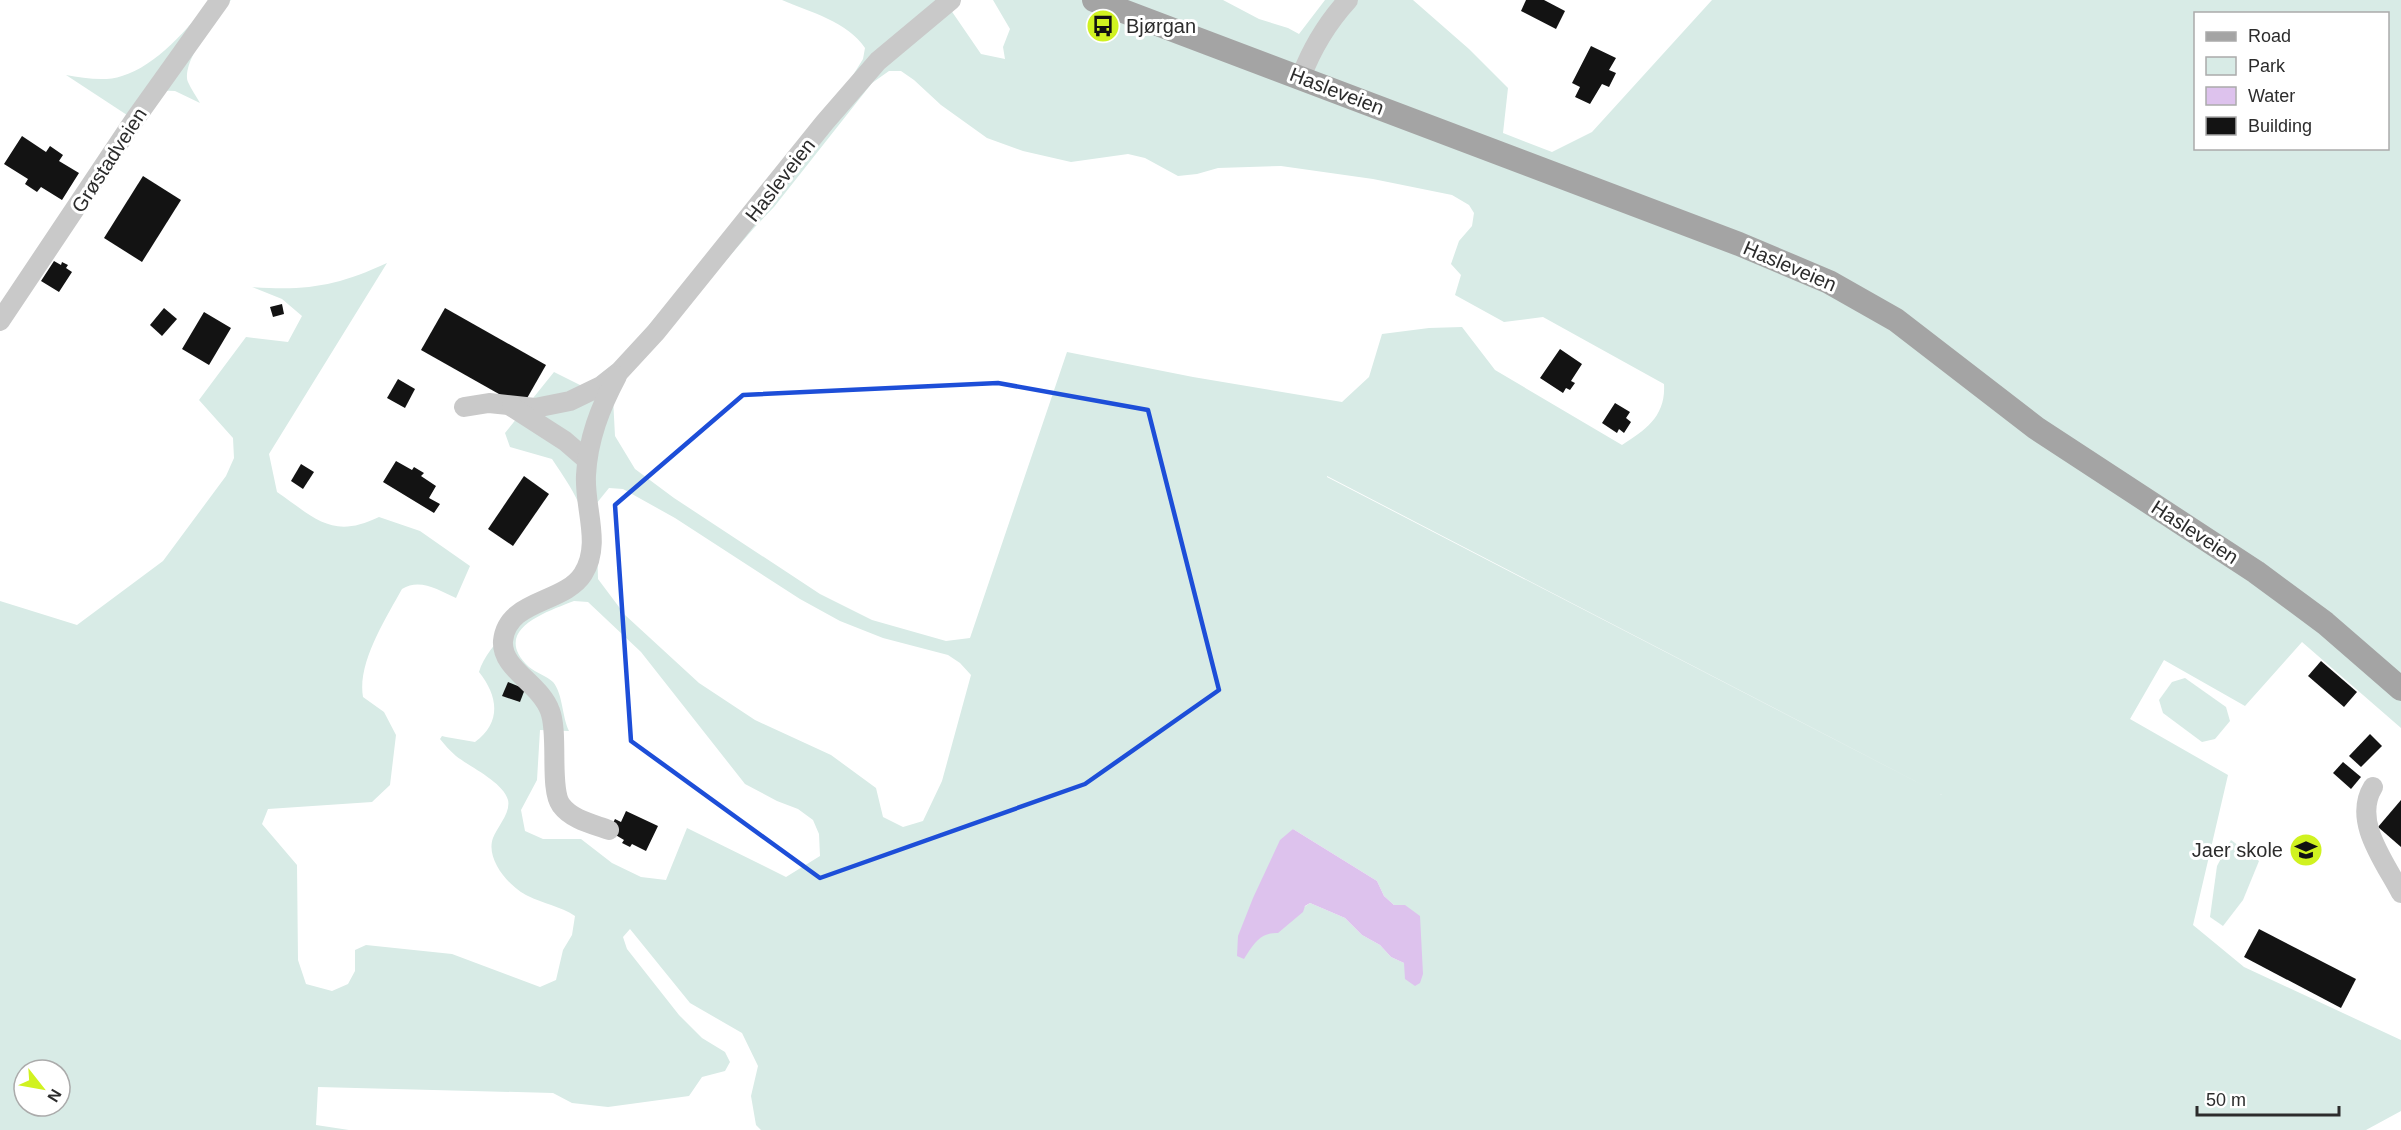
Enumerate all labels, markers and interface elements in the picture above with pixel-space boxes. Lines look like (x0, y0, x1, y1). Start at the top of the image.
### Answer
bus stop icon: Bjørgan (1085, 8, 1121, 44)
legend (2194, 12, 2389, 150)
place label: Bjørgan (1126, 15, 1196, 37)
text: Road (2248, 26, 2291, 46)
text: Park (2248, 56, 2286, 76)
street label: Hasleveien (1287, 63, 1387, 119)
text: Water (2248, 86, 2295, 106)
street label: Grøstadveien (67, 104, 151, 216)
text: Building (2248, 116, 2312, 136)
street label: Hasleveien (741, 134, 819, 226)
street label: Hasleveien (1740, 237, 1840, 295)
street label: Hasleveien (2148, 496, 2242, 568)
school or university icon: Jaer skole (2288, 832, 2324, 868)
place label: Jaer skole (2192, 839, 2283, 861)
north arrow (12, 1058, 72, 1118)
scale bar (2197, 1079, 2340, 1117)
text: N (44, 1086, 65, 1105)
text: 50 m (2206, 1090, 2246, 1110)

